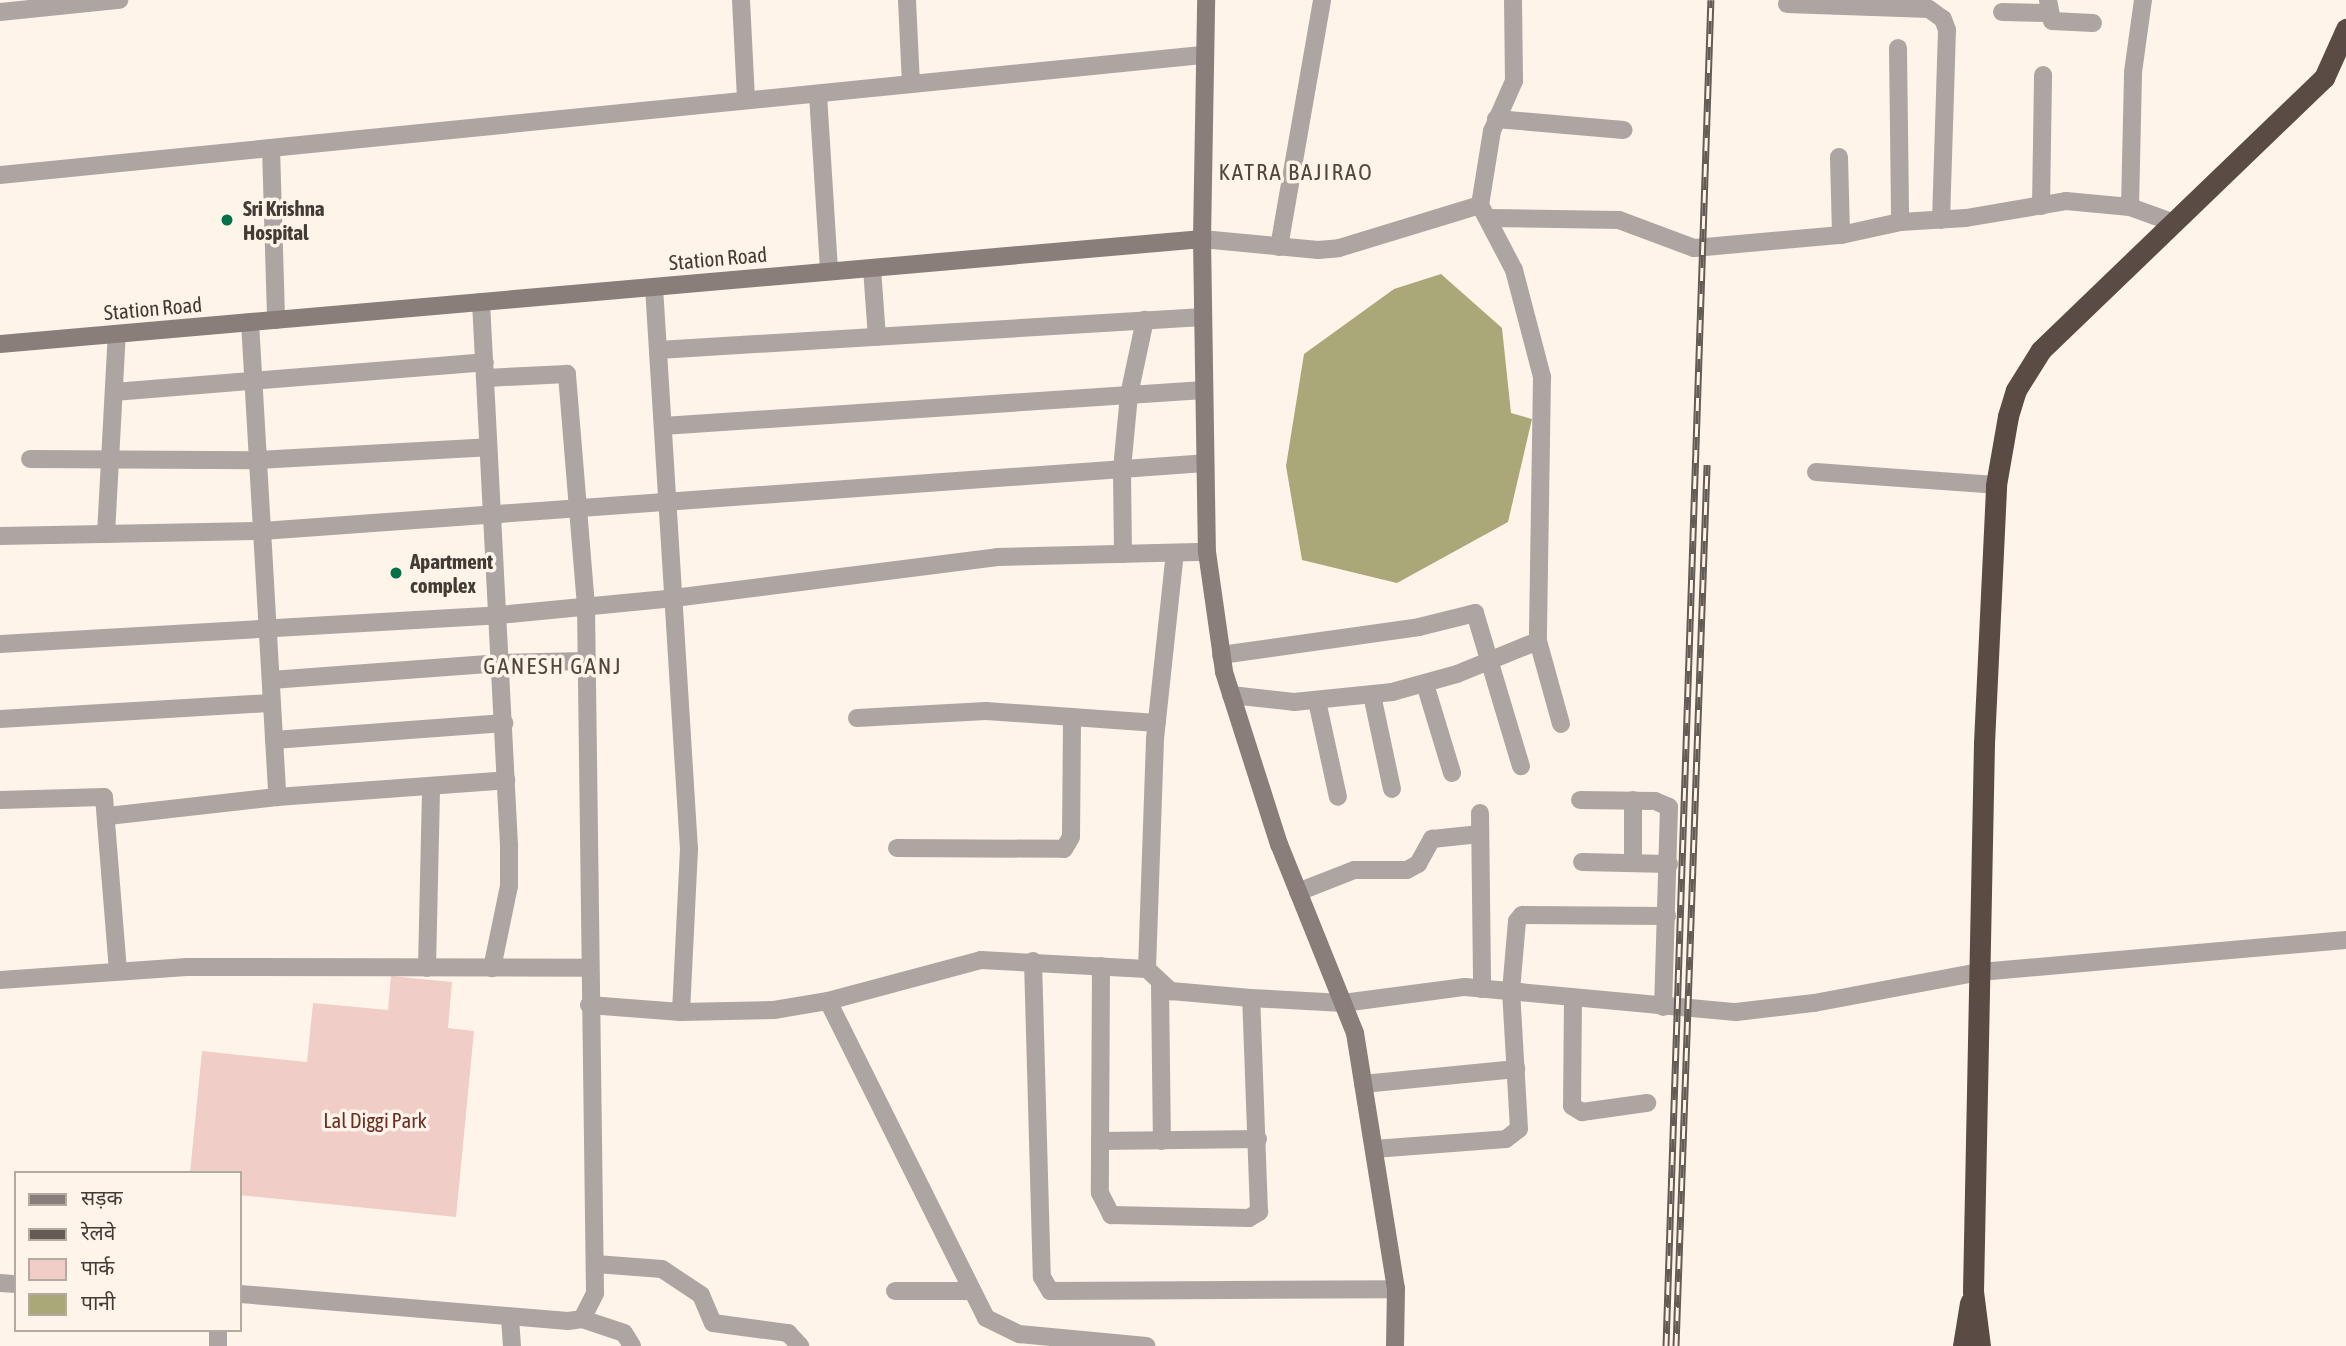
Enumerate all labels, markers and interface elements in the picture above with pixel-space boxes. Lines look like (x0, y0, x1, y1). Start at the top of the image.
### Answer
district label: KATRA BAJIRAO (1220, 158, 1372, 186)
place label: Sri Krishna Hospital (243, 195, 325, 245)
marker: Sri Krishna Hospital (217, 210, 237, 230)
street label: Station Road (668, 241, 768, 275)
street label: Station Road (103, 291, 203, 325)
place label: Apartment complex (410, 548, 493, 598)
marker: Apartment complex (388, 565, 404, 581)
district label: GANESH GANJ (485, 652, 621, 680)
park label: Lal Diggi Park (323, 1107, 427, 1133)
legend (14, 1171, 242, 1332)
text: सड़क (81, 1185, 123, 1209)
text: रेलवे (81, 1220, 116, 1244)
text: पार्क (81, 1255, 115, 1279)
text: पानी (81, 1290, 115, 1314)

